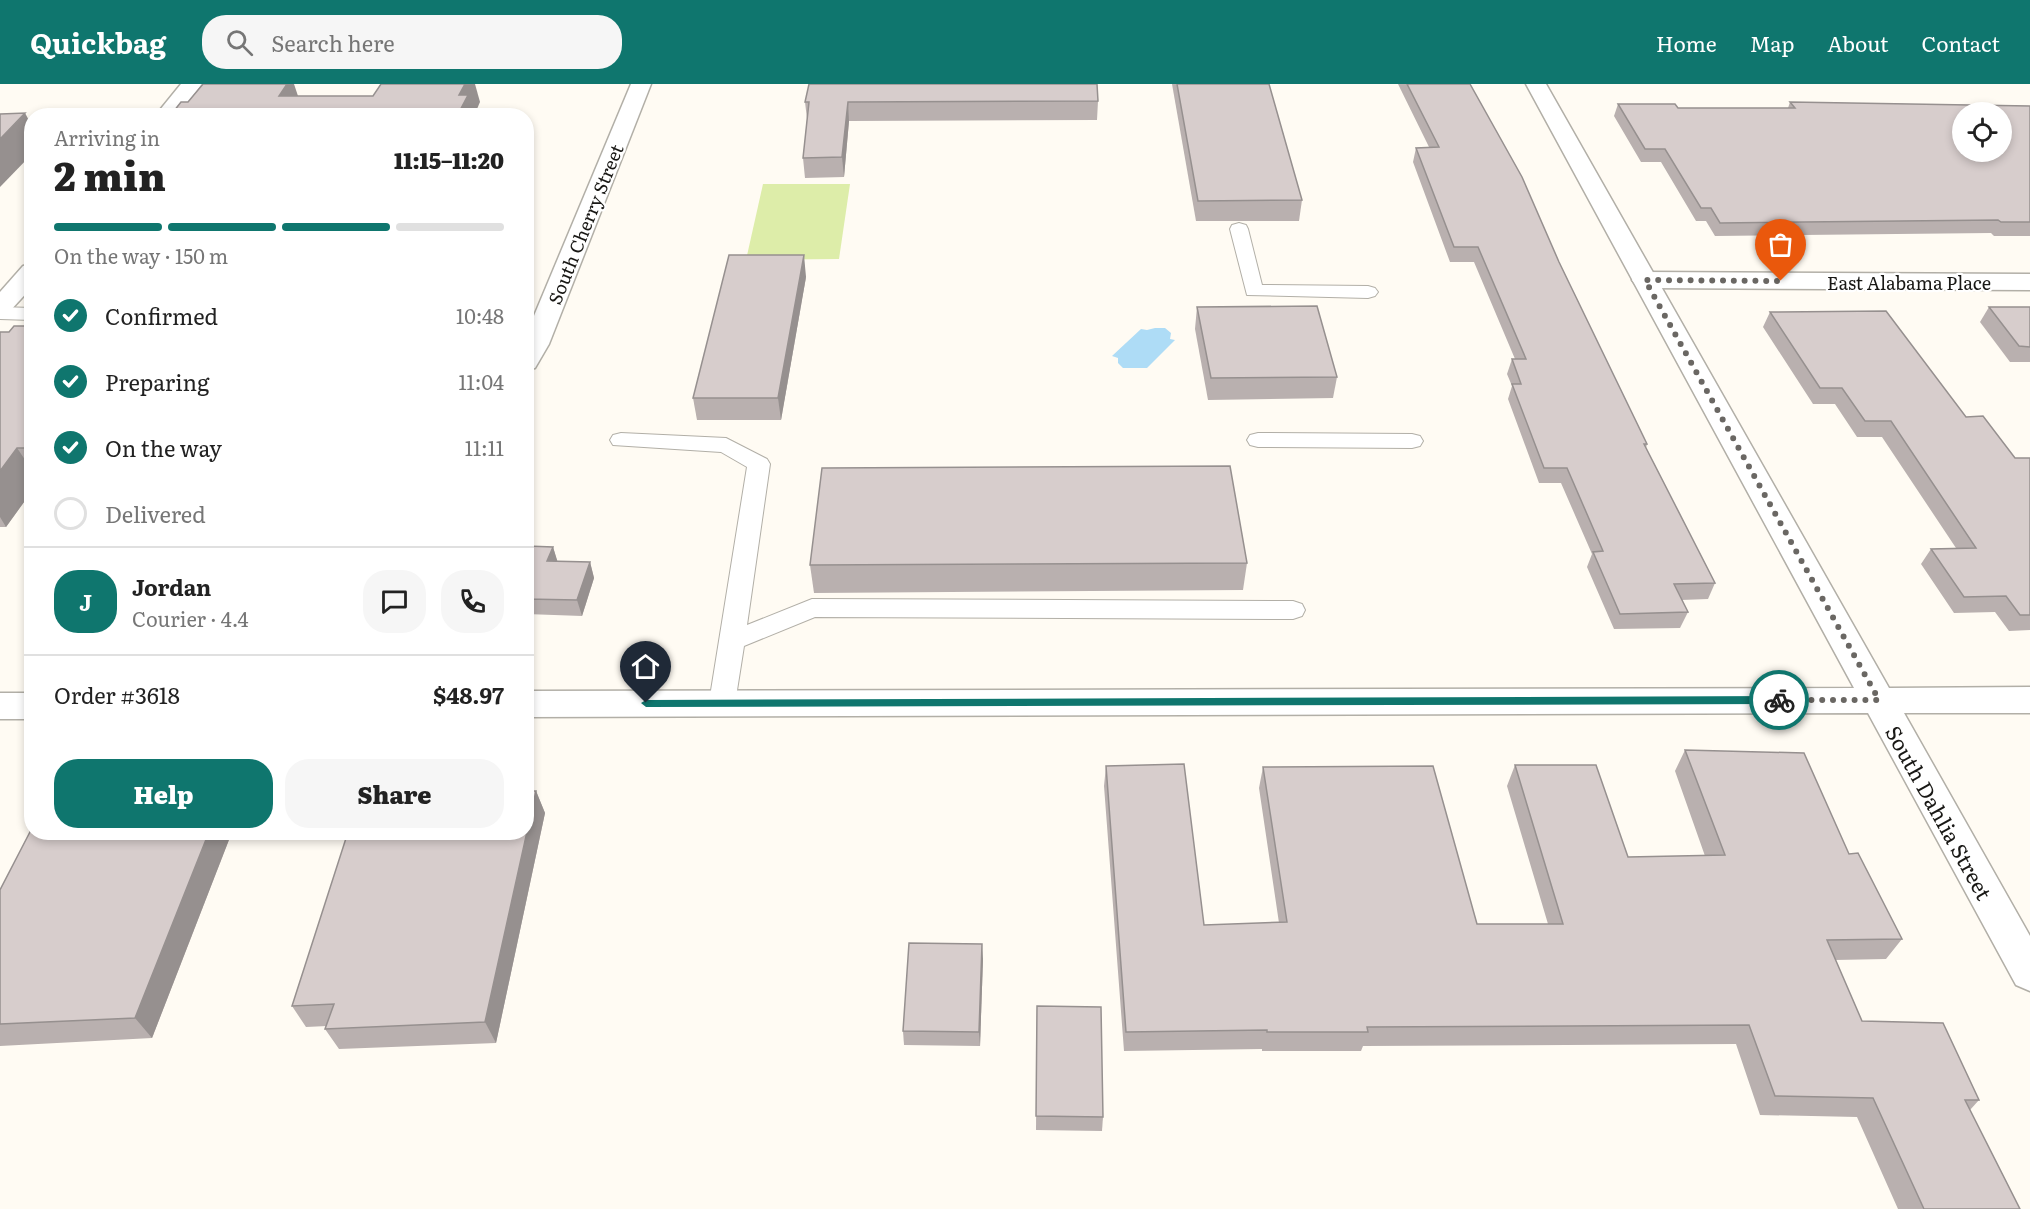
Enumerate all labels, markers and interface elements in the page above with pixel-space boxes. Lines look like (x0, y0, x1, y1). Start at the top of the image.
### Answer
search box (202, 15, 622, 69)
text: Quickbag (30, 21, 166, 63)
icon: search (223, 26, 256, 59)
text: Search here (271, 26, 395, 59)
text: Home (1656, 27, 1717, 58)
text: Map (1750, 27, 1794, 58)
text: About (1827, 27, 1889, 58)
text: Contact (1922, 27, 2000, 58)
map controls (1952, 102, 2012, 162)
button: locate (1952, 102, 2012, 162)
text: Arriving in (54, 122, 160, 152)
street label: South Cherry Street (540, 139, 630, 308)
text: 11:15–11:20 (394, 143, 504, 176)
text: 2 min (54, 145, 166, 203)
pin (1755, 219, 1806, 281)
icon: bag (1764, 228, 1797, 261)
text: On the way · 150 m (54, 240, 228, 270)
street label: East Alabama Place (1827, 269, 1991, 296)
icon: check (54, 299, 87, 332)
text: Confirmed (105, 299, 218, 332)
text: 10:48 (456, 300, 504, 330)
icon: check (54, 365, 87, 398)
text: Preparing (105, 365, 209, 398)
text: 11:04 (458, 366, 504, 396)
icon: check (54, 431, 87, 464)
text: On the way (105, 431, 222, 464)
text: 11:11 (465, 432, 504, 462)
text: Delivered (105, 497, 206, 530)
text: Jordan (132, 570, 211, 603)
button: chat (363, 570, 426, 633)
button: phone (441, 570, 504, 633)
text: J (79, 585, 92, 618)
text: Courier · 4.4 (132, 603, 249, 633)
pin (620, 641, 671, 703)
icon: home (629, 650, 662, 683)
courier (1749, 670, 1809, 730)
text: Order #3618 (54, 678, 180, 711)
text: $48.97 (433, 678, 504, 711)
icon: bike (1763, 684, 1796, 717)
street label: South Dahlia Street (1879, 719, 2001, 905)
button: Help (54, 759, 273, 828)
button: Share (285, 759, 504, 828)

